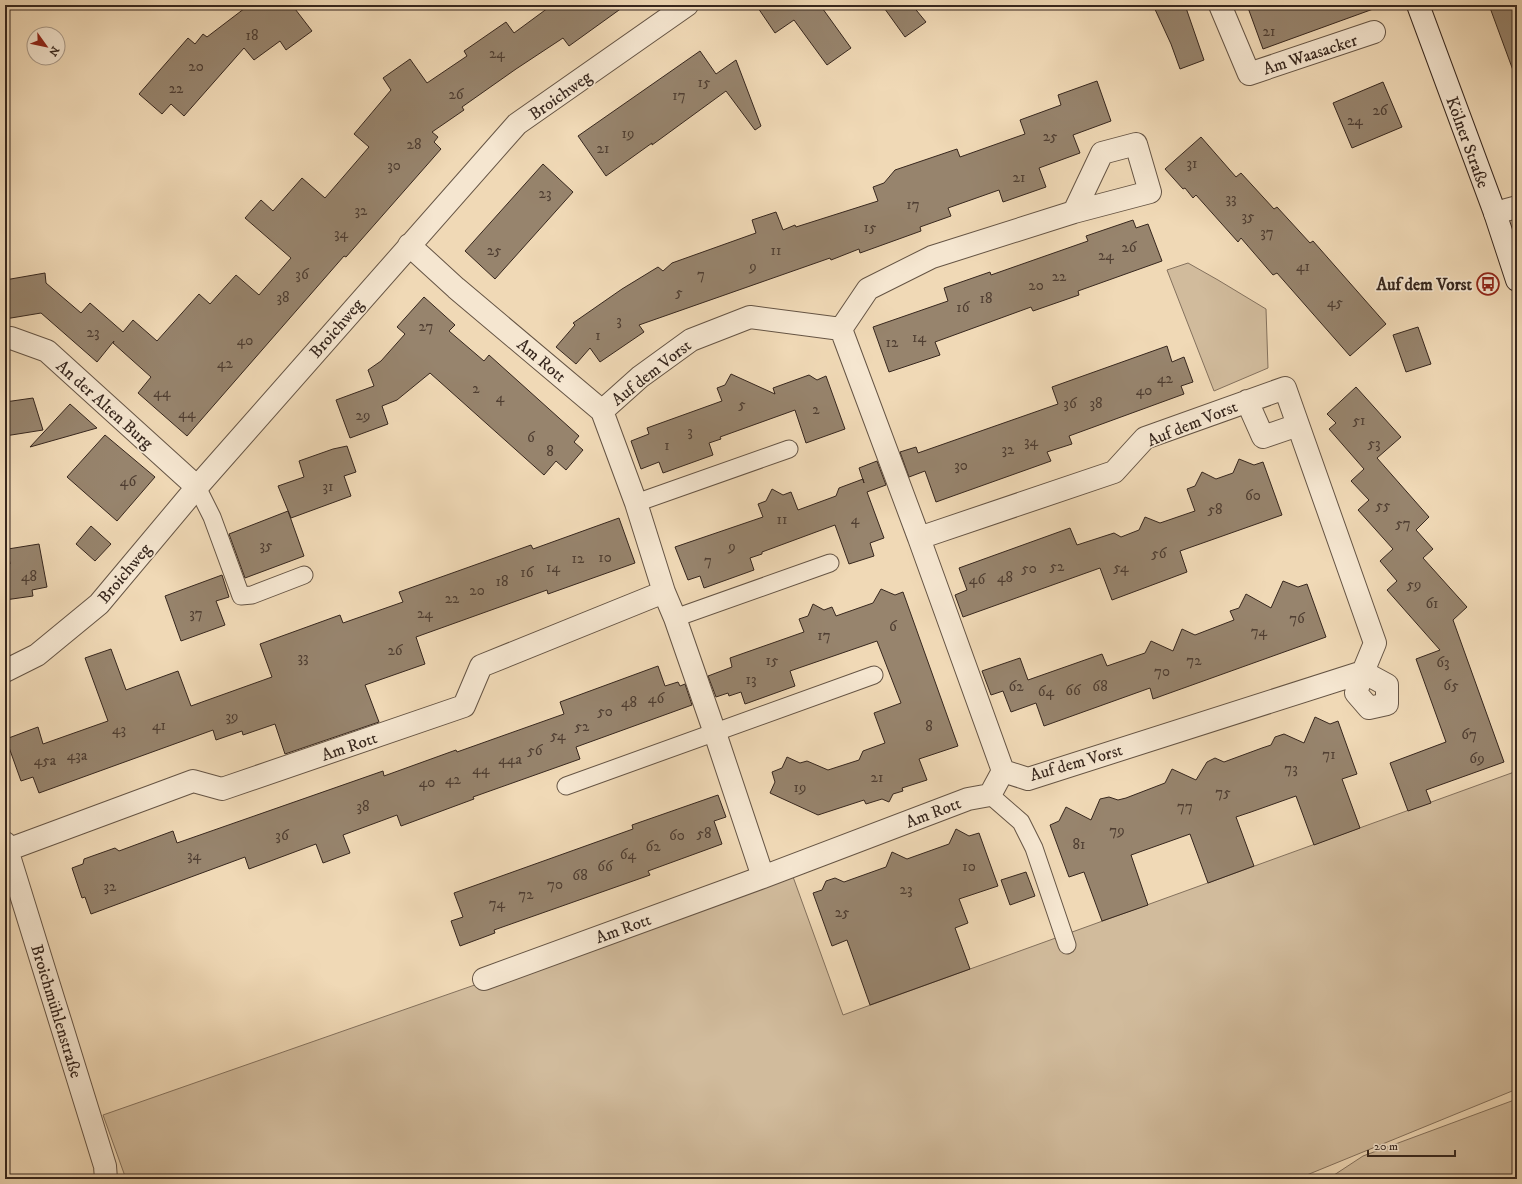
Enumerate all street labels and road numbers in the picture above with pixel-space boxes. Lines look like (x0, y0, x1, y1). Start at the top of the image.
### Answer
street label: Am Waasacker (1260, 29, 1361, 81)
street label: Broichweg (525, 66, 597, 125)
street label: Kölner Straße (1440, 93, 1494, 191)
street label: Broichweg (305, 294, 369, 363)
street label: Am Rott (512, 334, 571, 388)
street label: Auf dem Vorst (607, 334, 696, 411)
street label: An der Alten Burg (51, 355, 158, 455)
street label: Auf dem Vorst (1144, 396, 1241, 452)
street label: Broichweg (93, 538, 157, 608)
street label: Am Rott (318, 727, 381, 767)
street label: Auf dem Vorst (1027, 739, 1126, 787)
street label: Am Rott (903, 792, 965, 834)
street label: Am Rott (592, 909, 655, 949)
street label: Broichmühlenstraße (25, 942, 87, 1081)

